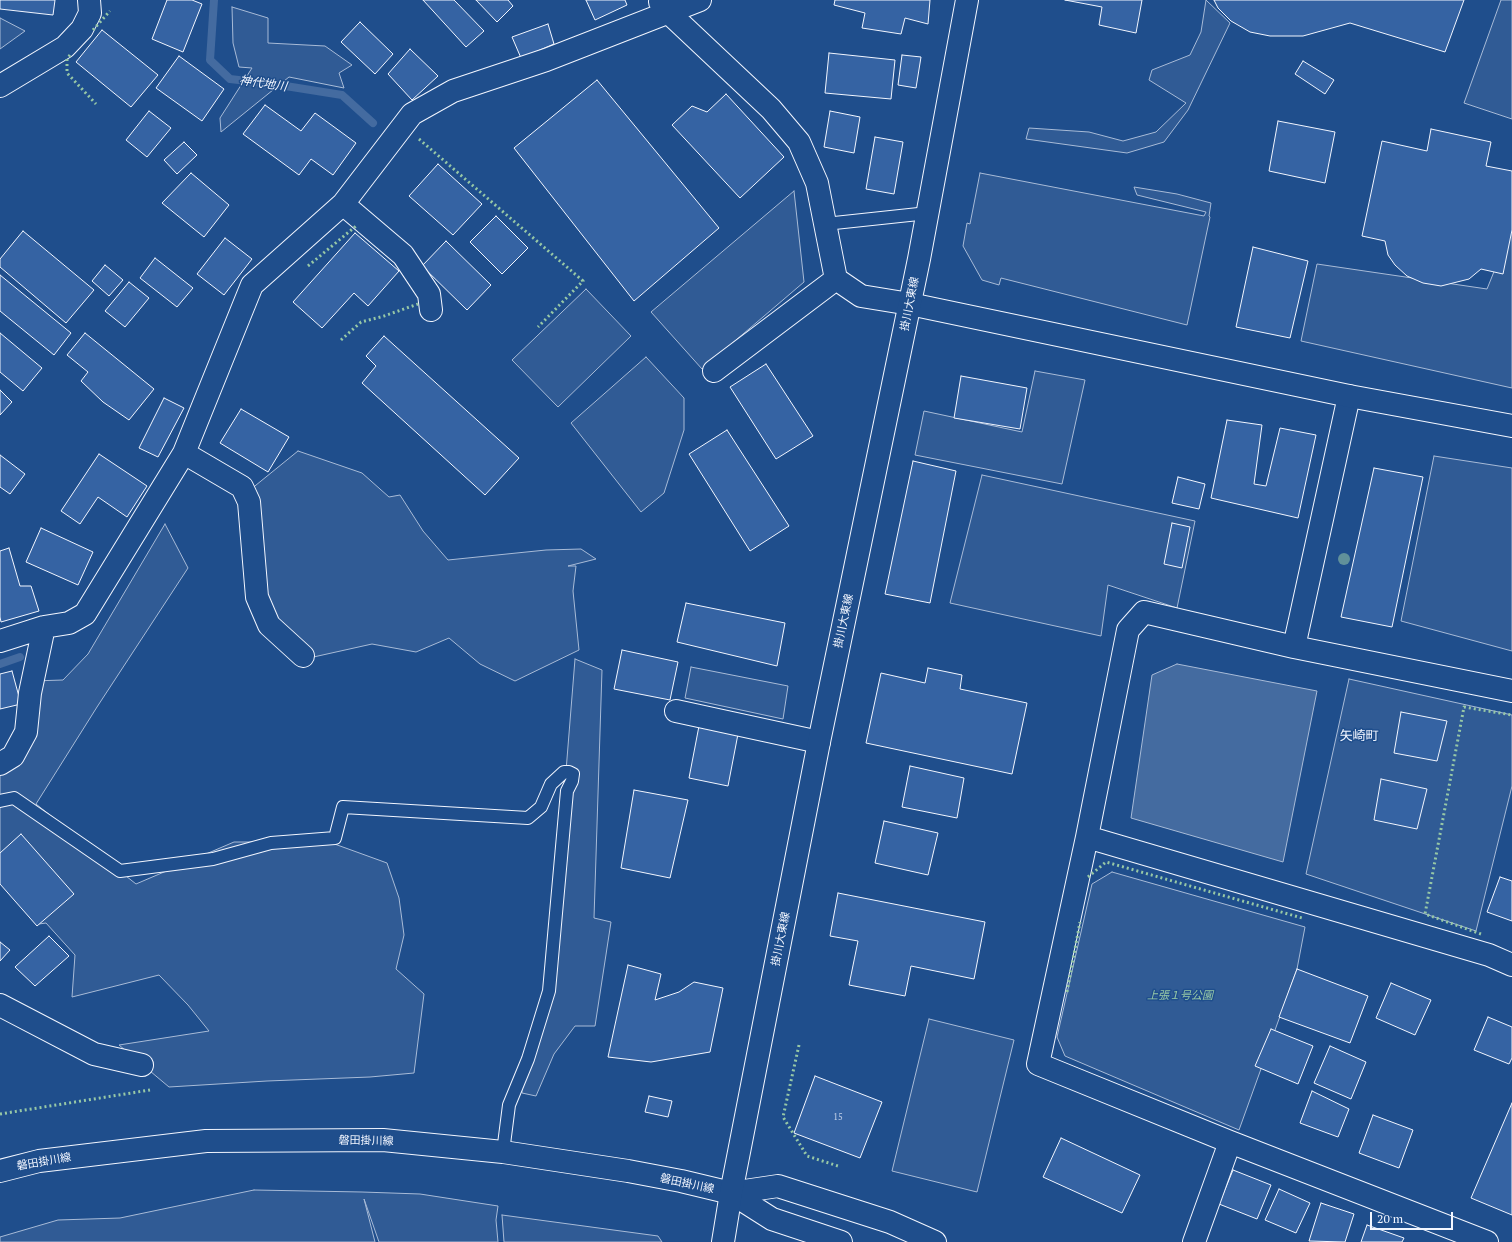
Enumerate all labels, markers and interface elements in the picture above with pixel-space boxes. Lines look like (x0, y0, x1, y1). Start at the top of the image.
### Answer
water label: 神代地川 (238, 74, 288, 94)
street label: 掛川大東線 (898, 276, 922, 332)
street label: 掛川大東線 (832, 593, 856, 649)
district label: 矢崎町 (1340, 728, 1378, 744)
street label: 掛川大東線 (769, 911, 793, 967)
park label: 上張１号公園 (1147, 989, 1213, 1003)
house number: 15 (833, 1112, 843, 1122)
street label: 磐田掛川線 (338, 1134, 394, 1148)
street label: 磐田掛川線 (16, 1151, 72, 1173)
street label: 磐田掛川線 (659, 1172, 715, 1196)
scale bar (1372, 1204, 1455, 1230)
text: 20 m (1377, 1211, 1403, 1226)

